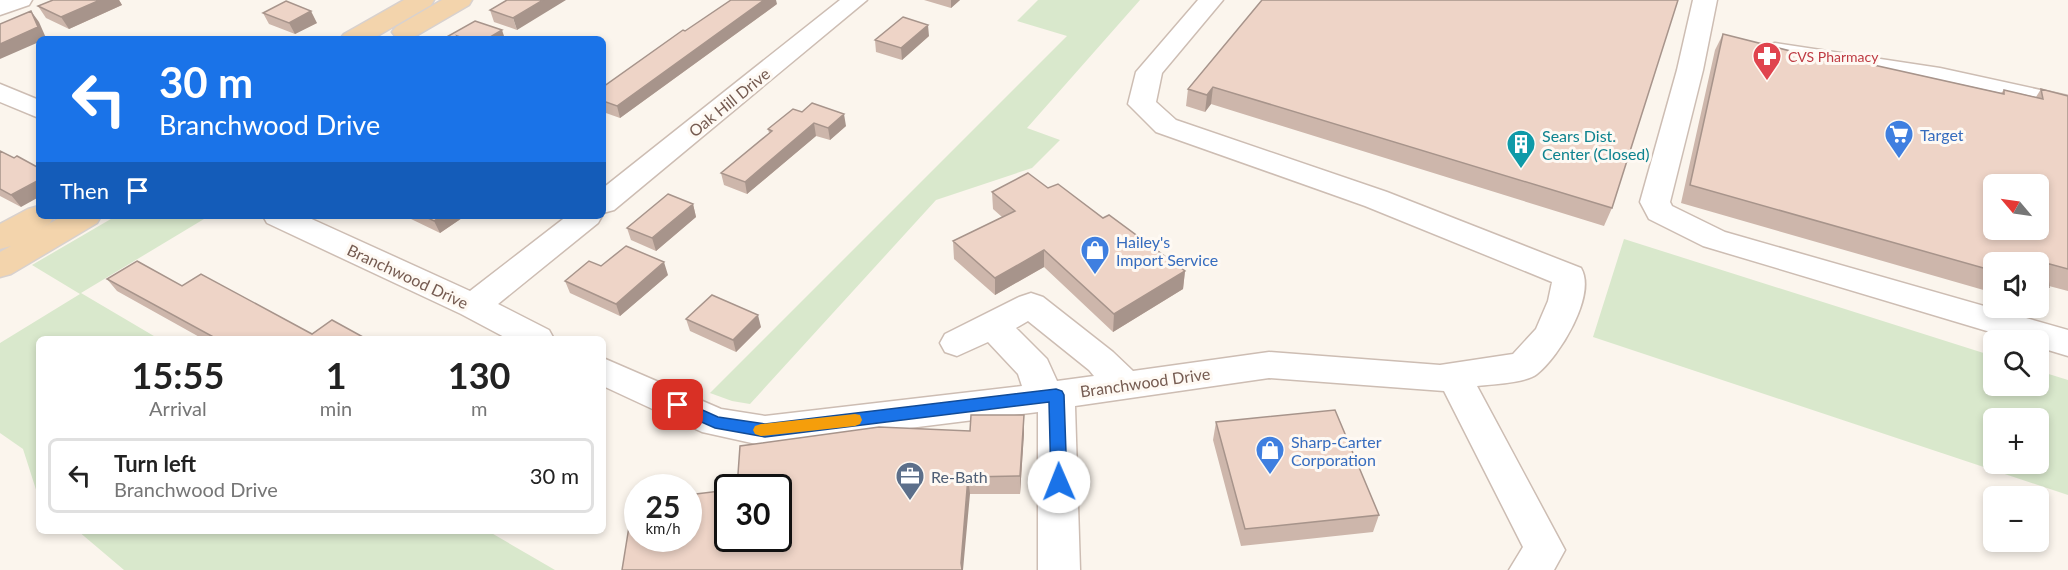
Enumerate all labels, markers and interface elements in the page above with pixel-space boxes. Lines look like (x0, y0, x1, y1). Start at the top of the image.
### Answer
pharmacy icon: CVS Pharmacy (1751, 40, 1783, 82)
place label: CVS Pharmacy (1788, 48, 1879, 65)
text: 30 m (159, 57, 253, 107)
icon: left (60, 60, 138, 138)
street label: Oak Hill Drive (685, 64, 773, 140)
text: Branchwood Drive (159, 108, 380, 141)
supermarket icon: Target (1883, 118, 1915, 160)
place label: Target (1920, 125, 1964, 144)
place label: Sears Dist. Center (Closed) (1542, 126, 1650, 163)
building icon: Sears Dist. Center (Closed) (1505, 128, 1537, 170)
icon: arrive (121, 174, 154, 207)
north arrow (1983, 174, 2049, 240)
map controls (1983, 174, 2049, 552)
text: Then (60, 177, 109, 204)
place label: Hailey's Import Service (1116, 232, 1218, 269)
shop icon: Hailey's Import Service (1079, 234, 1111, 276)
street label: Branchwood Drive (345, 240, 471, 312)
button: sound (1983, 252, 2049, 318)
button: search (1983, 330, 2049, 396)
text: 15:55 (132, 353, 224, 397)
text: 1 (326, 353, 347, 397)
text: 130 (448, 353, 510, 397)
street label: Branchwood Drive (1079, 363, 1211, 401)
pin (652, 379, 703, 430)
icon: arrive (661, 388, 694, 421)
text: Arrival (149, 396, 207, 420)
text: min (320, 396, 352, 420)
text: m (471, 396, 487, 420)
button: + (1983, 408, 2049, 474)
place label: Sharp-Carter Corporation (1291, 432, 1382, 469)
shop icon: Sharp-Carter Corporation (1254, 434, 1286, 476)
text: Turn left (114, 450, 196, 477)
position arrow (1027, 450, 1091, 514)
icon: left (63, 459, 96, 492)
office icon: Re-Bath (894, 460, 926, 502)
text: 30 m (530, 462, 579, 489)
place label: Re-Bath (931, 467, 988, 486)
speed limit sign: 30 (714, 474, 792, 552)
text: Branchwood Drive (114, 477, 278, 501)
button: − (1983, 486, 2049, 552)
text: 25 (646, 488, 680, 524)
text: km/h (645, 519, 681, 537)

